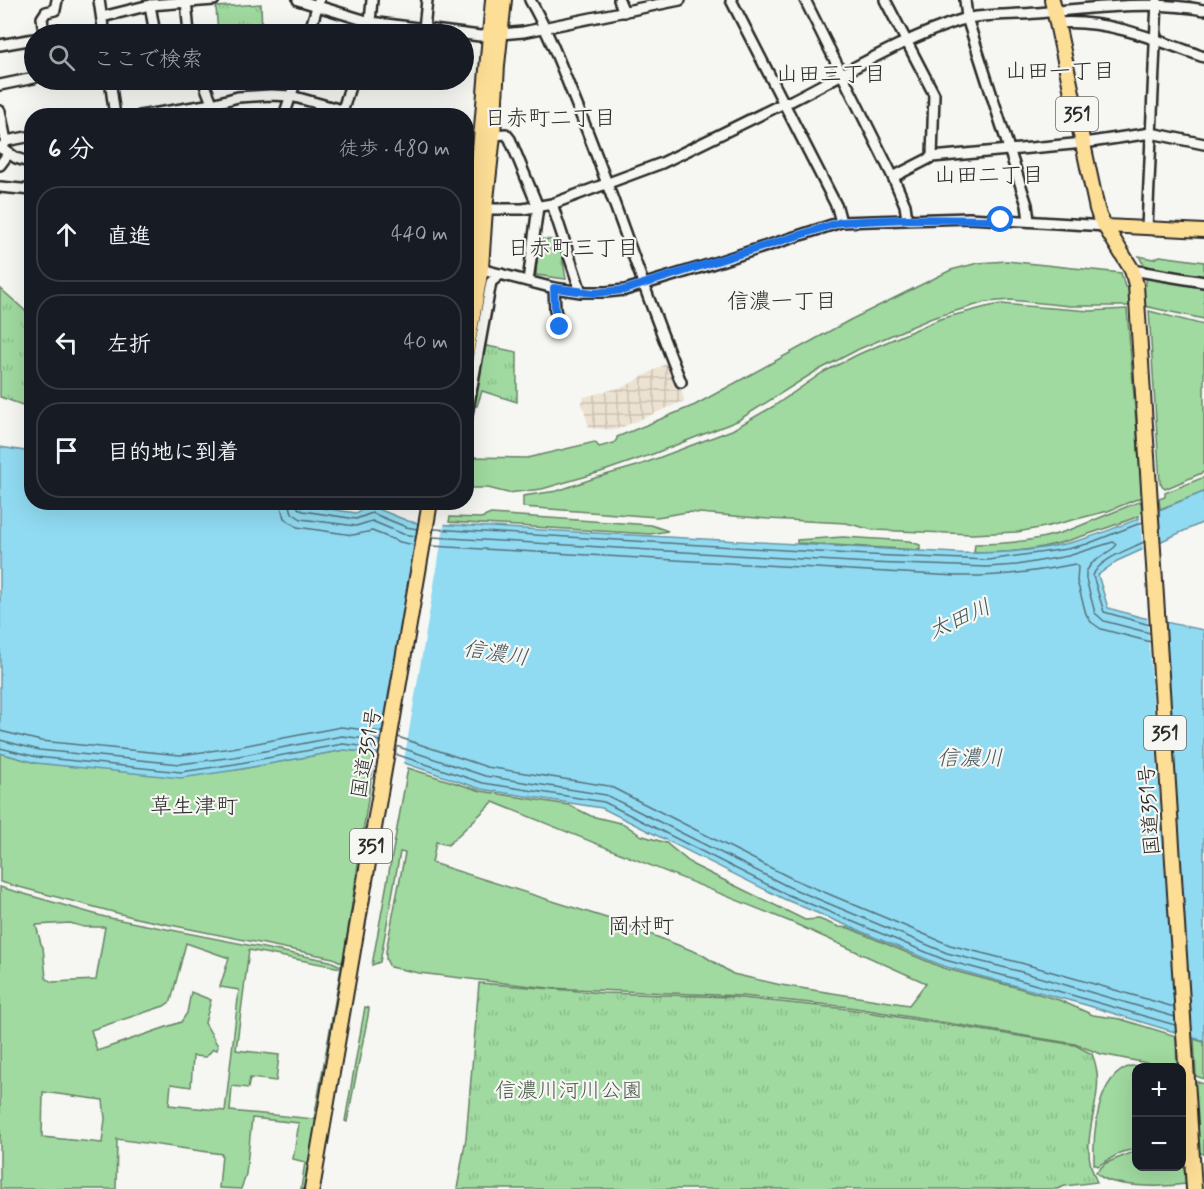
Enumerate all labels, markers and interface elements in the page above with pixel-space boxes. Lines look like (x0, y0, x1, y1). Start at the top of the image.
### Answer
search box (24, 24, 474, 90)
icon: search (45, 41, 78, 74)
text: ここで検索 (93, 46, 203, 74)
district label: 山田一丁目 (1005, 58, 1115, 86)
district label: 山田三丁目 (776, 61, 886, 89)
road number: 351 (1056, 97, 1098, 131)
district label: 日赤町二丁目 (484, 105, 616, 133)
text: 6 分 (48, 133, 94, 167)
text: 徒歩 · 480 m (339, 136, 450, 163)
district label: 山田二丁目 (934, 162, 1044, 190)
route start (987, 206, 1013, 232)
icon: ahead (50, 218, 83, 251)
text: 440 m (391, 221, 448, 248)
text: 直進 (107, 223, 151, 251)
district label: 日赤町三丁目 (507, 235, 639, 263)
district label: 信濃一丁目 (727, 288, 837, 316)
route end (546, 313, 572, 339)
icon: left (50, 326, 83, 359)
text: 40 m (404, 329, 448, 356)
text: 左折 (107, 331, 151, 359)
icon: arrive (50, 434, 83, 467)
text: 目的地に到着 (107, 439, 239, 467)
water label: 太田川 (924, 594, 996, 646)
water label: 信濃川 (461, 635, 530, 673)
street label: 国道351号 (345, 706, 389, 801)
road number: 351 (1144, 716, 1186, 750)
water label: 信濃川 (937, 745, 1003, 773)
street label: 国道351号 (1133, 763, 1167, 857)
district label: 草生津町 (150, 793, 238, 821)
road number: 351 (350, 829, 392, 863)
district label: 岡村町 (608, 913, 674, 941)
map controls (1132, 1063, 1186, 1171)
button: + (1132, 1063, 1186, 1117)
park label: 信濃川河川公園 (496, 1077, 643, 1105)
button: − (1132, 1117, 1186, 1171)

